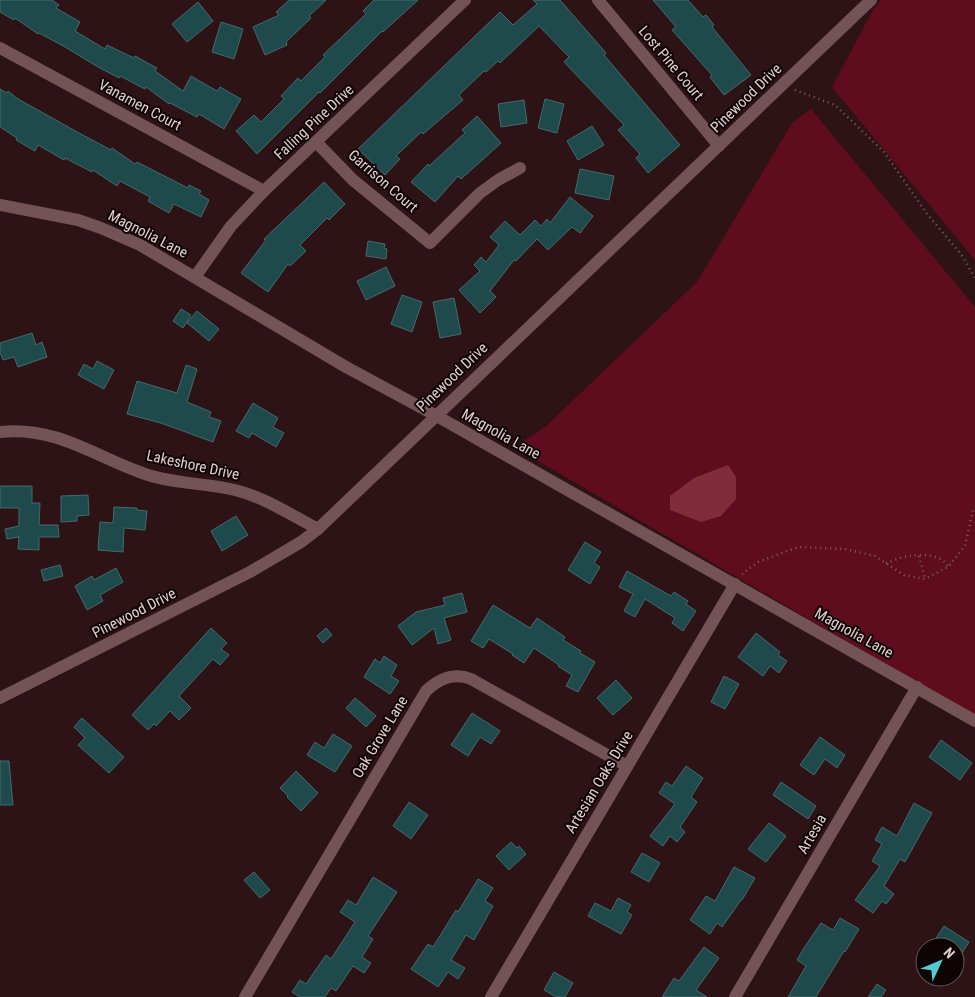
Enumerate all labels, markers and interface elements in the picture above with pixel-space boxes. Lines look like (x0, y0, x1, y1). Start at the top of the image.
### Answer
street label: Lost Pine Court (635, 22, 707, 104)
street label: Pinewood Drive (707, 60, 785, 136)
street label: Vanamen Court (95, 76, 185, 134)
street label: Falling Pine Drive (271, 81, 357, 163)
street label: Garrison Court (345, 146, 421, 216)
street label: Magnolia Lane (105, 206, 191, 262)
street label: Pinewood Drive (413, 339, 491, 415)
street label: Magnolia Lane (459, 405, 543, 463)
street label: Lakeshore Drive (145, 446, 241, 484)
street label: Pinewood Drive (89, 584, 179, 642)
street label: Magnolia Lane (812, 604, 896, 662)
street label: Oak Grove Lane (348, 693, 412, 781)
street label: Artesian Oaks Drive (561, 727, 637, 837)
street label: Artesia (794, 811, 830, 857)
north arrow (915, 937, 965, 987)
text: N (941, 944, 958, 962)

